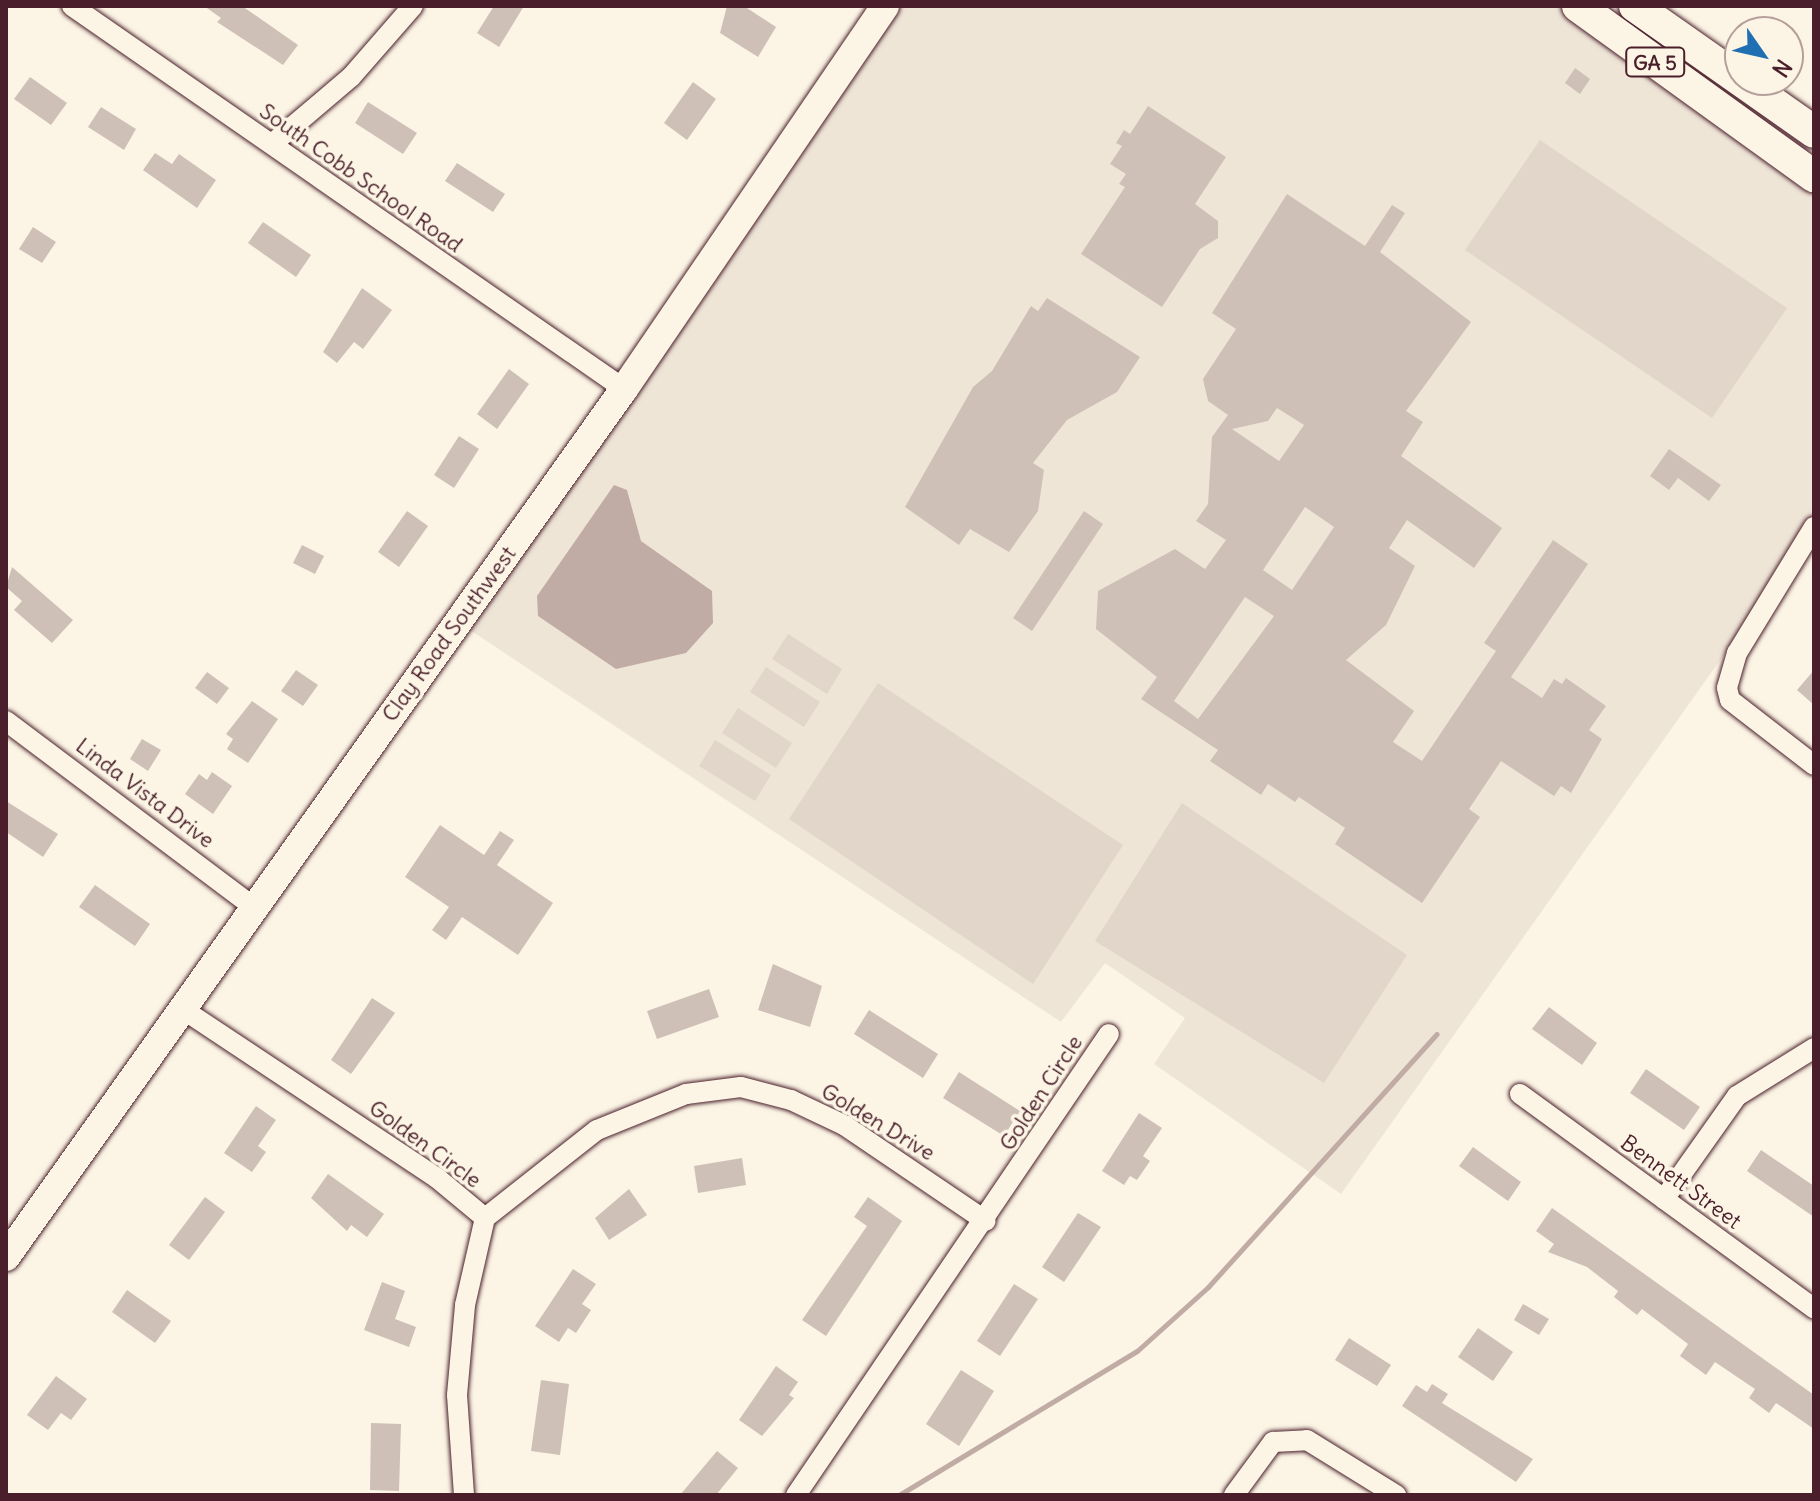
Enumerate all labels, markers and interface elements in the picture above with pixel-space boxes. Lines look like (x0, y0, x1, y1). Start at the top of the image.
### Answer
north arrow (1724, 16, 1804, 96)
road number: GA 5 (1625, 46, 1685, 78)
text: N (1766, 54, 1798, 82)
street label: South Cobb School Road (255, 98, 467, 258)
street label: Clay Road Southwest (376, 541, 522, 727)
street label: Linda Vista Drive (71, 732, 219, 854)
street label: Golden Circle (994, 1030, 1088, 1156)
street label: Golden Drive (816, 1078, 940, 1166)
street label: Golden Circle (364, 1095, 486, 1193)
street label: Bennett Street (1616, 1129, 1746, 1235)

